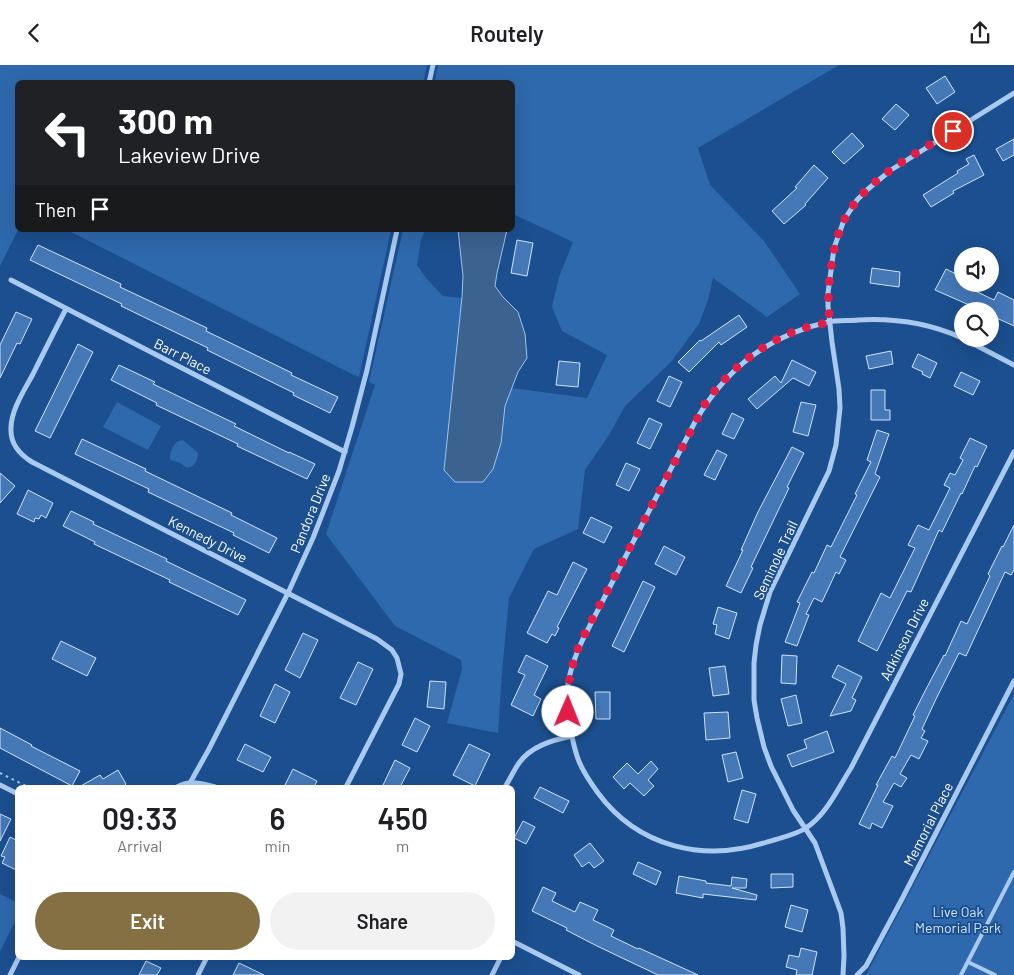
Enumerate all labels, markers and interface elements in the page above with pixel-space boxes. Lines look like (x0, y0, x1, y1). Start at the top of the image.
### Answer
icon: back (20, 19, 48, 47)
icon: share (966, 19, 994, 47)
text: Routely (470, 20, 544, 46)
text: 300 m (118, 99, 213, 141)
icon: left (35, 100, 100, 165)
pin (932, 110, 974, 152)
icon: arrive (939, 117, 967, 145)
text: Lakeview Drive (118, 141, 261, 167)
icon: arrive (86, 195, 114, 223)
text: Then (35, 198, 76, 221)
map controls (954, 247, 999, 347)
button: sound (954, 247, 999, 292)
button: search (954, 302, 999, 347)
street label: Barr Place (151, 334, 215, 378)
street label: Pandora Drive (286, 471, 334, 555)
street label: Kennedy Drive (166, 512, 250, 566)
street label: Seminole Trail (749, 518, 801, 602)
street label: Adkinson Drive (876, 595, 932, 683)
position arrow (541, 685, 593, 737)
street label: Memorial Place (900, 779, 956, 869)
text: 09:33 (102, 800, 177, 836)
text: 6 (270, 800, 285, 836)
text: 450 (377, 800, 428, 836)
text: Arrival (117, 836, 162, 855)
text: min (264, 836, 290, 855)
text: m (396, 836, 409, 855)
button: Exit (35, 892, 260, 950)
button: Share (270, 892, 495, 950)
park label: Live Oak Memorial Park (915, 903, 1001, 936)

